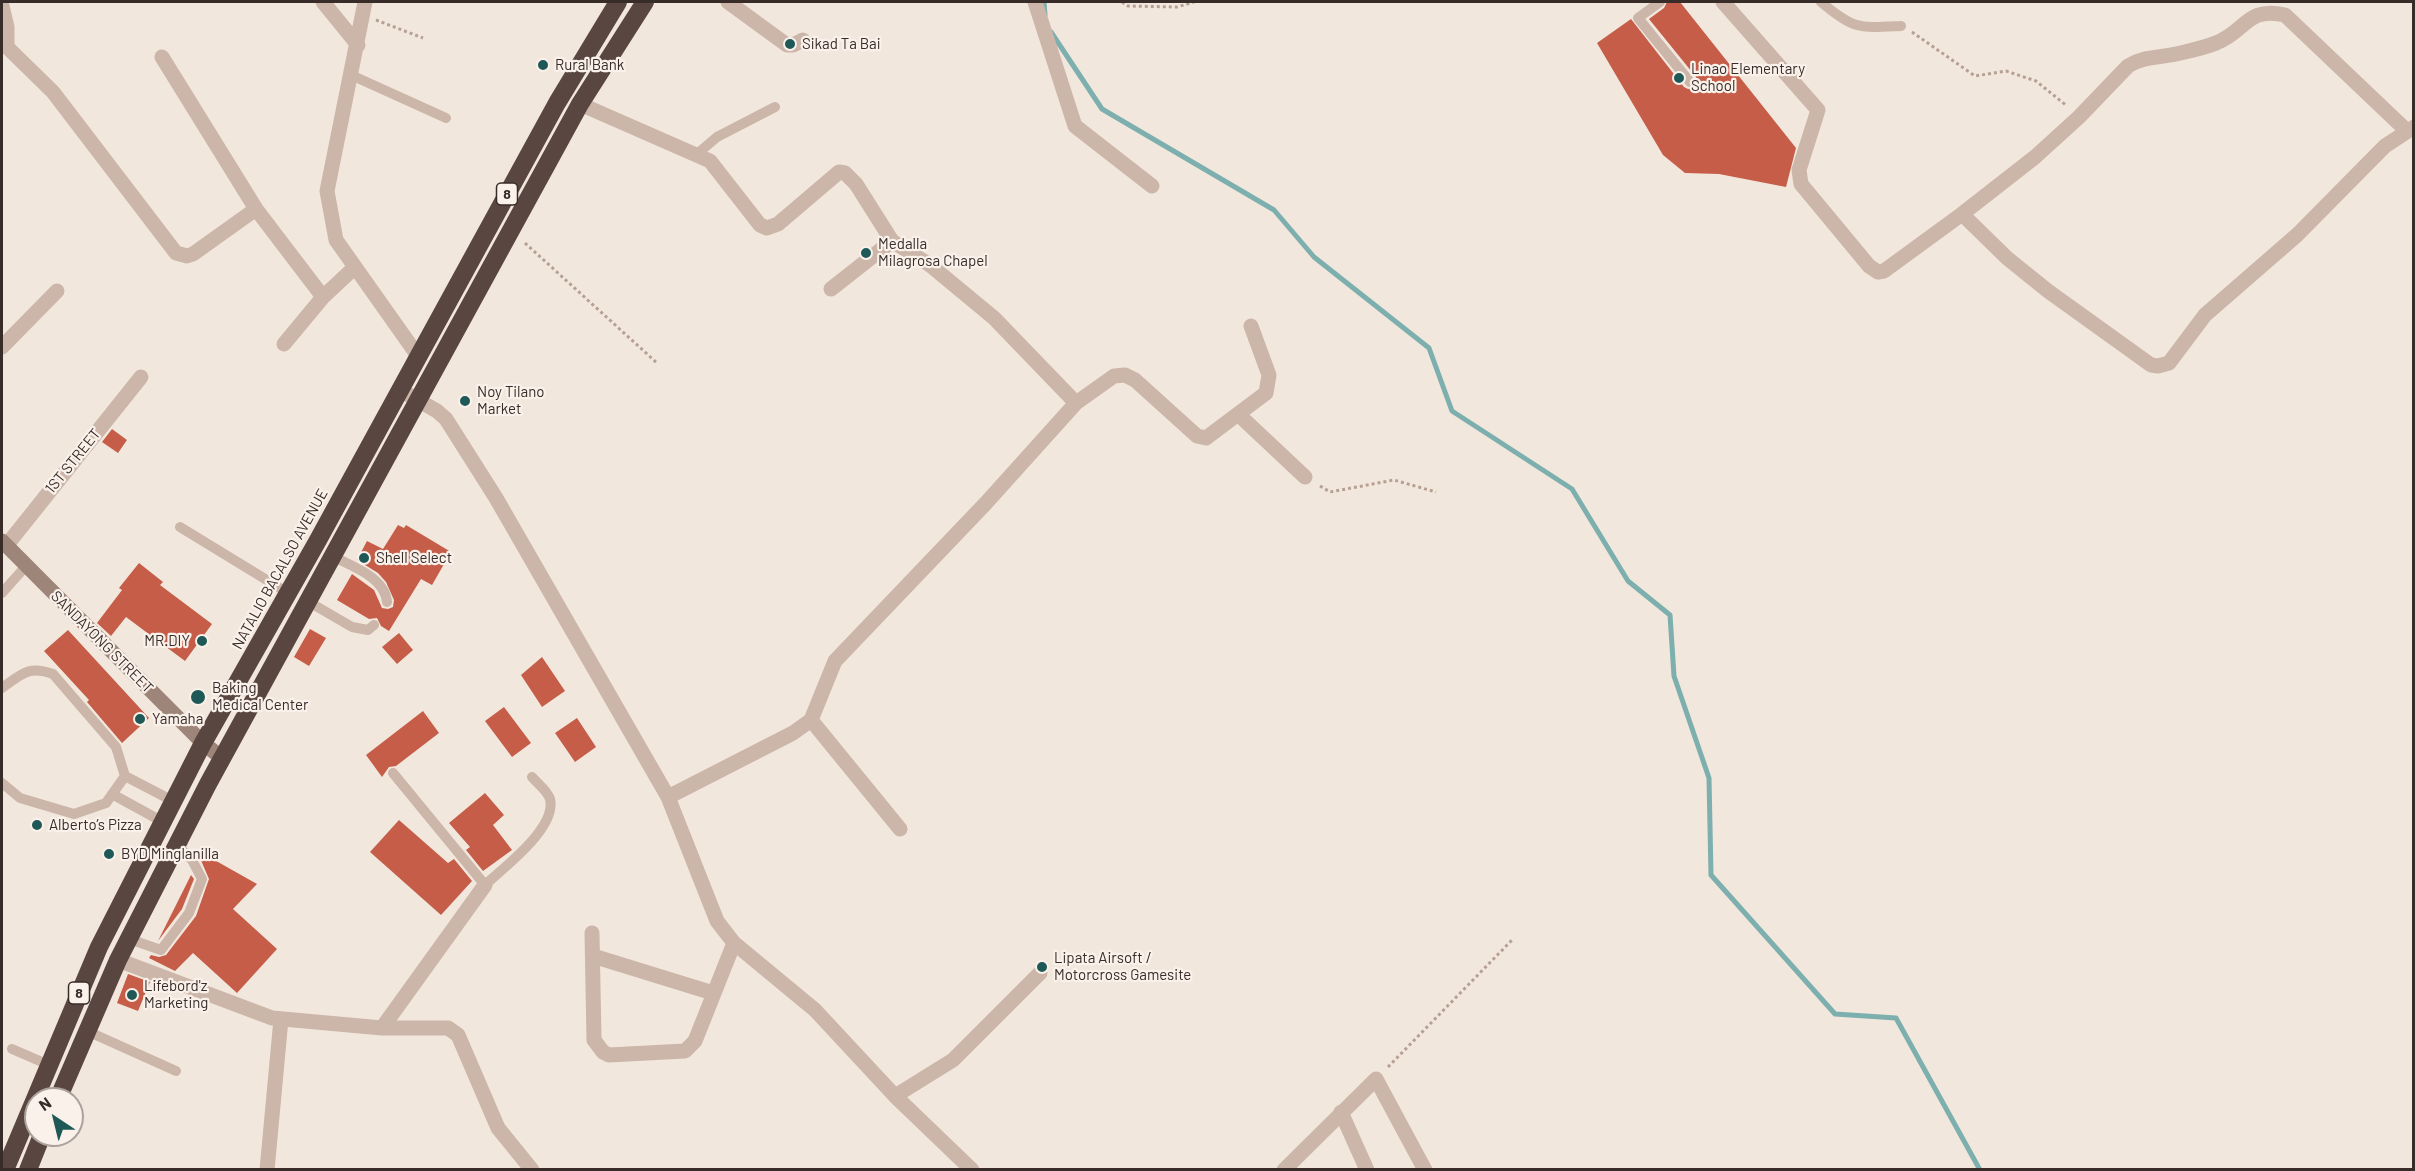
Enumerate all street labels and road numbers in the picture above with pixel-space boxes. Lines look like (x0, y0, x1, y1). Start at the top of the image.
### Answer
road number: 8 (496, 183, 518, 205)
street label: 1ST STREET (41, 425, 105, 497)
street label: NATALIO BACALSO AVENUE (228, 486, 332, 652)
street label: SANDAYONG STREET (47, 587, 157, 697)
road number: 8 (68, 982, 90, 1004)

